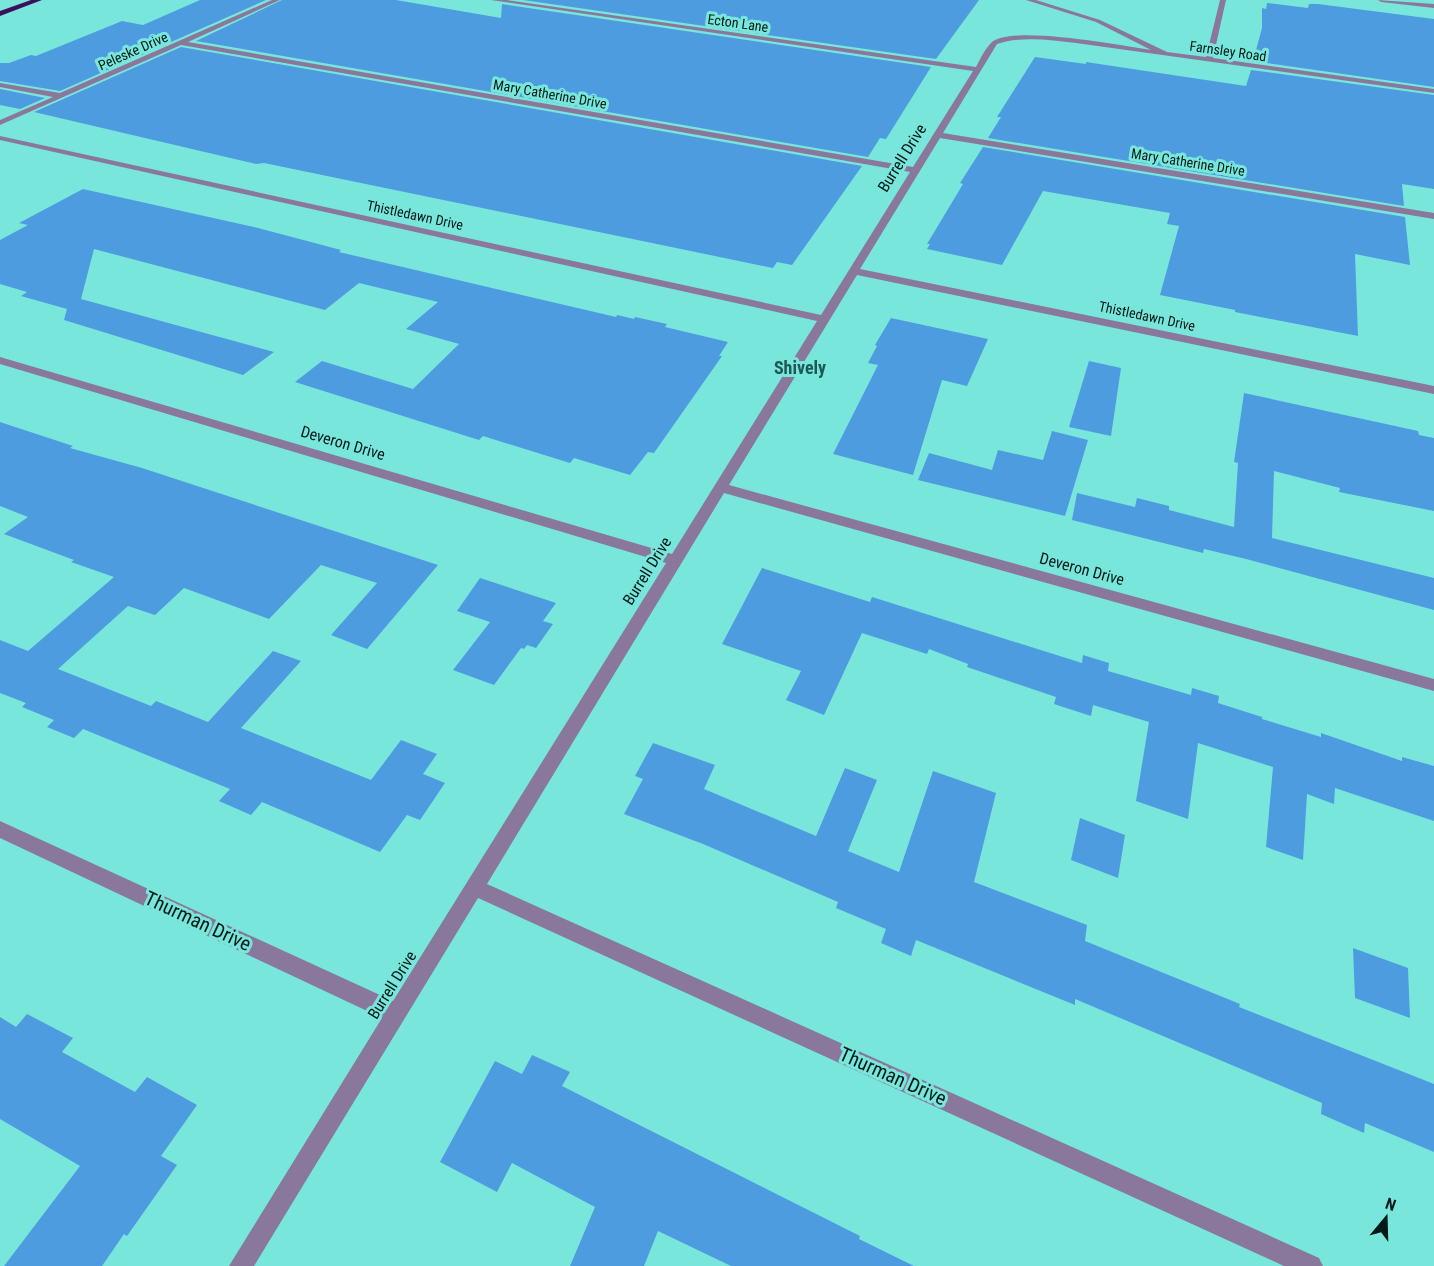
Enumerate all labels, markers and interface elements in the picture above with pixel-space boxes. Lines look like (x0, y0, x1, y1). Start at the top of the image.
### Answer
street label: Ecton Lane (707, 11, 770, 35)
street label: Peleske Drive (96, 28, 171, 73)
street label: Farnsley Road (1189, 38, 1267, 64)
street label: Mary Catherine Drive (492, 76, 608, 112)
street label: Burrell Drive (874, 121, 930, 195)
street label: Mary Catherine Drive (1130, 145, 1246, 179)
street label: Thistledawn Drive (365, 197, 465, 233)
street label: Thistledawn Drive (1097, 298, 1197, 334)
district label: Shively (774, 357, 826, 378)
street label: Deveron Drive (299, 422, 387, 464)
street label: Burrell Drive (619, 534, 675, 608)
street label: Deveron Drive (1038, 549, 1126, 589)
street label: Thurman Drive (141, 886, 255, 956)
street label: Burrell Drive (364, 948, 420, 1022)
street label: Thurman Drive (836, 1042, 950, 1110)
north arrow (1356, 1188, 1416, 1248)
text: N (1383, 1194, 1398, 1215)

